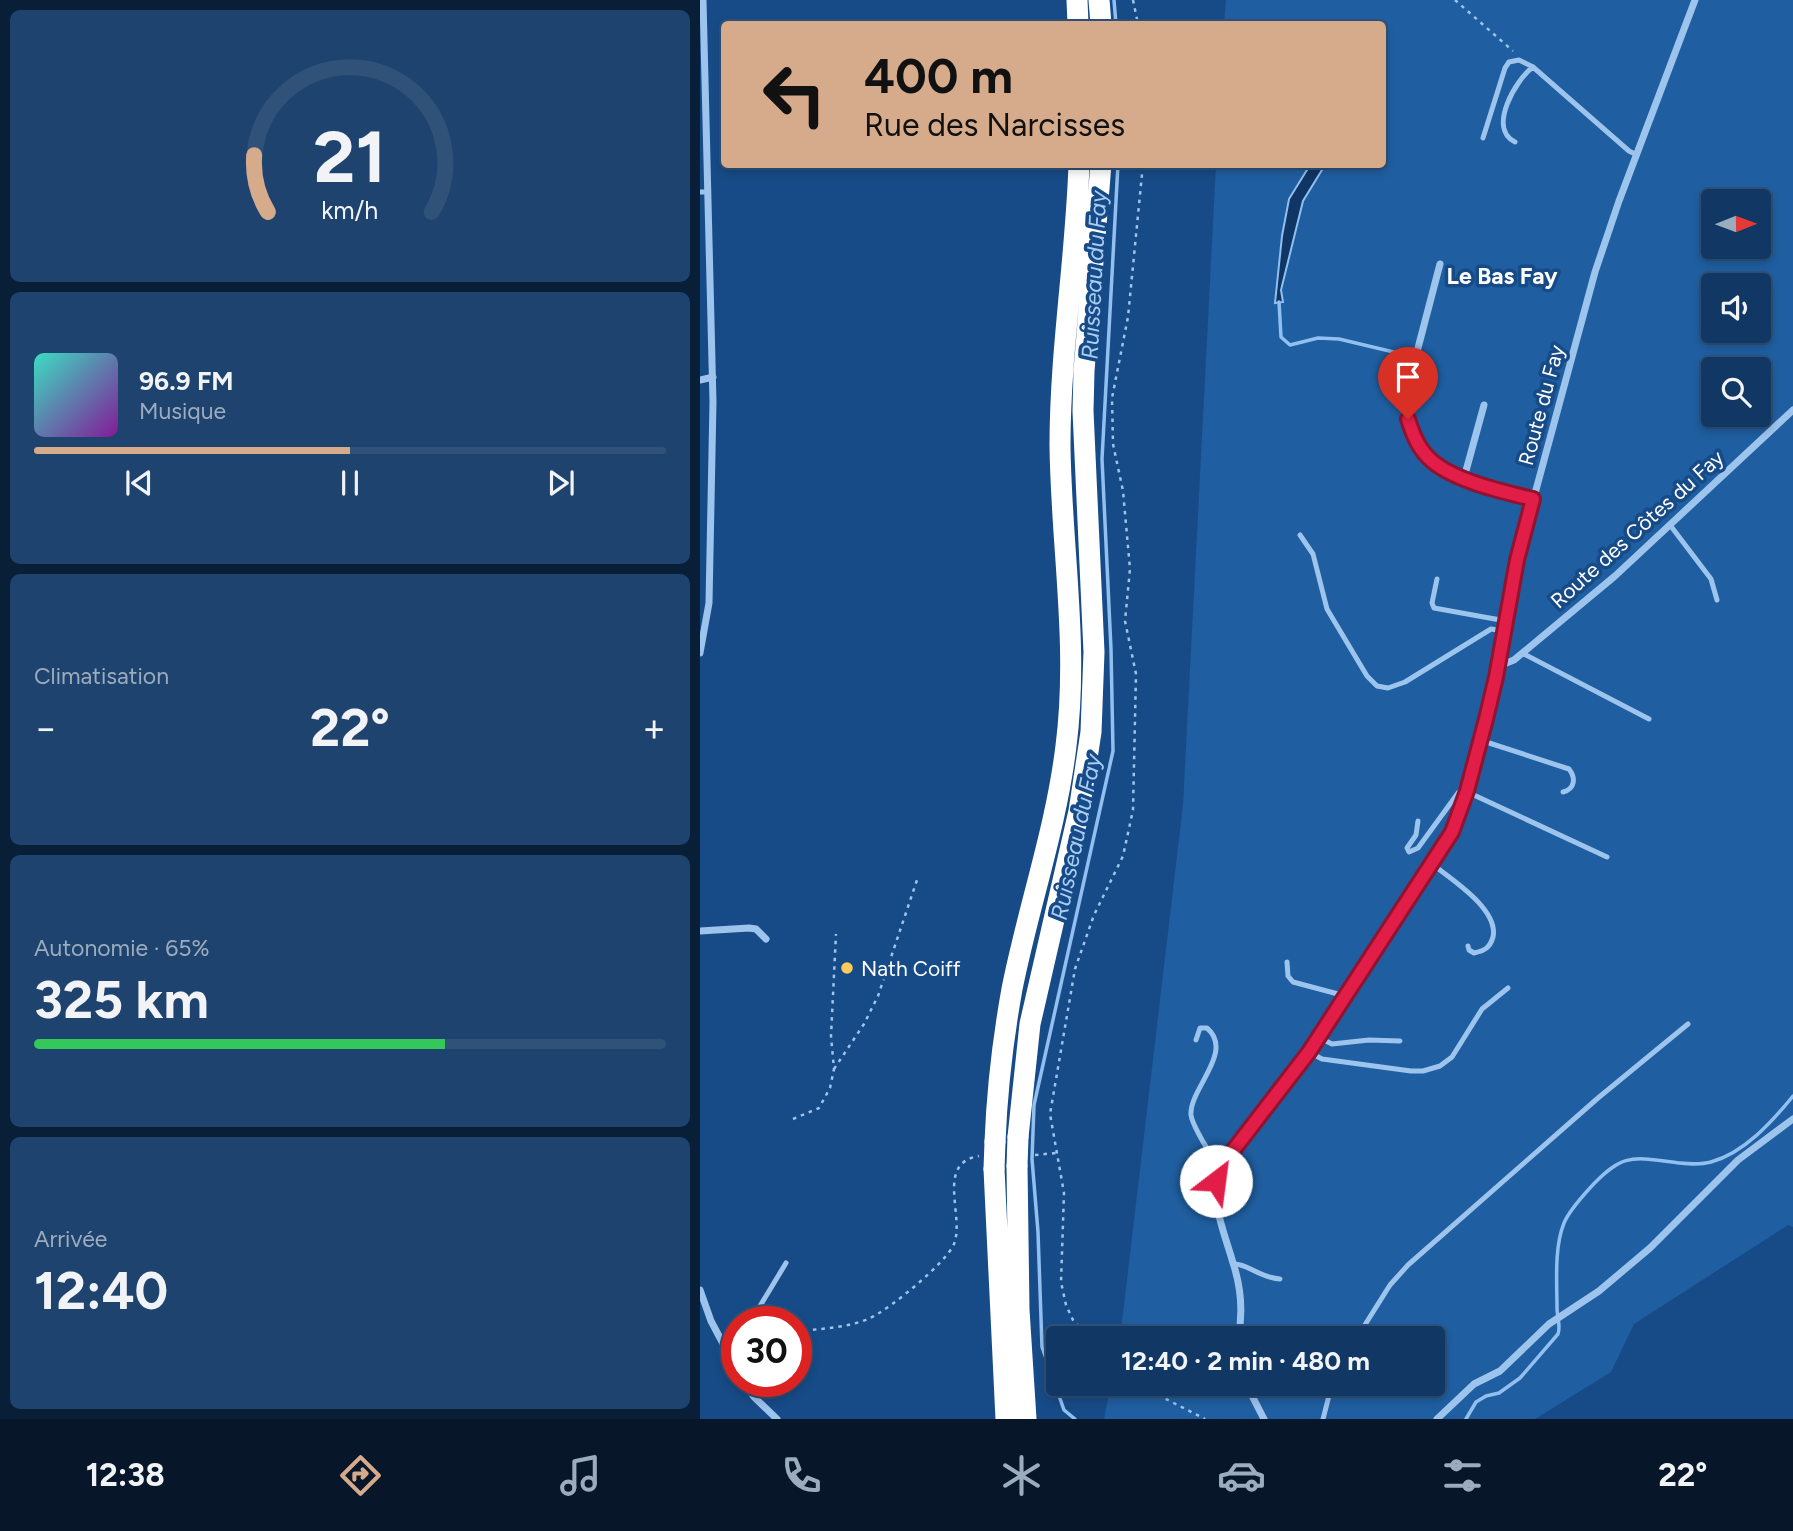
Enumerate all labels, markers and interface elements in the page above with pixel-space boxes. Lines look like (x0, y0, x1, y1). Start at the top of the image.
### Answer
text: 400 m (864, 46, 1013, 105)
icon: left (749, 49, 840, 140)
text: Rue des Narcisses (864, 106, 1125, 144)
text: 21 (314, 113, 386, 200)
water label: Ruisseau du Fay (1076, 189, 1112, 360)
north arrow (1701, 189, 1771, 259)
map controls (1701, 189, 1771, 427)
text: km/h (321, 195, 379, 225)
district label: Le Bas Fay (1447, 262, 1558, 290)
button: sound (1701, 273, 1771, 343)
street label: Route du Fay (1513, 342, 1569, 468)
pin (1378, 347, 1438, 419)
button: search (1701, 357, 1771, 427)
icon: arrive (1389, 358, 1427, 396)
text: 96.9 FM (139, 365, 234, 397)
text: Musique (139, 397, 226, 425)
street label: Route des Côtes du Fay (1545, 445, 1729, 613)
icon: previous (120, 464, 158, 502)
icon: pause (331, 464, 369, 502)
icon: next (542, 464, 580, 502)
text: Climatisation (34, 662, 169, 690)
text: 22° (310, 697, 390, 759)
text: − (34, 705, 58, 751)
text: + (642, 705, 666, 751)
water label: Ruisseau du Fay (1045, 751, 1107, 922)
text: Autonomie · 65% (34, 934, 210, 962)
place label: Nath Coiff (861, 956, 961, 981)
marker: Nath Coiff (839, 960, 855, 976)
text: 325 km (34, 969, 209, 1031)
position arrow (1179, 1144, 1253, 1218)
text: Arrivée (34, 1225, 107, 1253)
text: 12:40 (34, 1260, 168, 1322)
speed limit sign: 30 (721, 1306, 812, 1397)
text: 12:40 · 2 min · 480 m (1121, 1345, 1370, 1377)
icon: directions (336, 1451, 385, 1500)
icon: music (556, 1451, 605, 1500)
icon: phone (777, 1451, 826, 1500)
icon: climate (997, 1451, 1046, 1500)
icon: car (1217, 1451, 1266, 1500)
icon: filters (1438, 1451, 1487, 1500)
text: 12:38 (86, 1456, 165, 1494)
text: 22° (1658, 1456, 1707, 1494)

